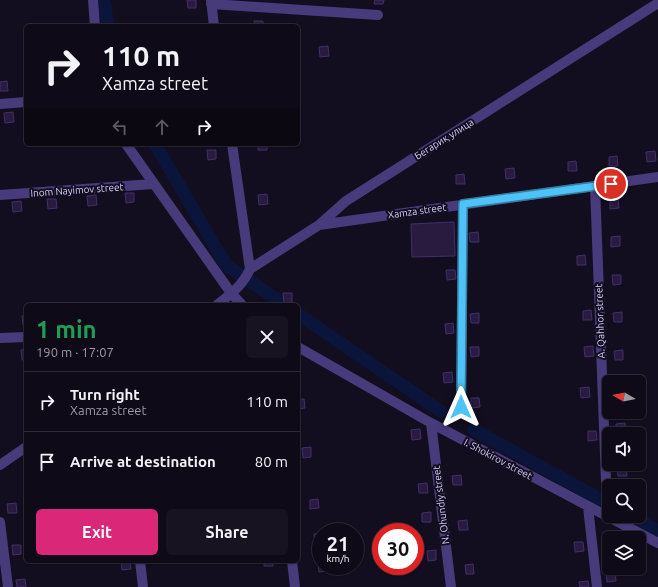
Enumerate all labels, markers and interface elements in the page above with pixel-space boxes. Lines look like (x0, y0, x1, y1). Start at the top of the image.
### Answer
icon: right (36, 40, 88, 92)
text: 110 m (102, 40, 180, 71)
text: Xamza street (102, 73, 208, 93)
icon: left (109, 116, 131, 138)
icon: ahead (151, 116, 173, 138)
icon: right (193, 116, 215, 138)
street label: Бегариқ улица (412, 116, 476, 162)
pin (594, 167, 628, 201)
icon: arrive (600, 173, 622, 195)
street label: Inom Nayimov street (30, 181, 124, 199)
street label: Xamza street (387, 201, 447, 221)
street label: A. Qahhor street (593, 283, 607, 359)
text: 1 min (36, 316, 97, 343)
button: close (246, 316, 288, 358)
text: 190 m · 17:07 (36, 345, 114, 359)
north arrow (602, 375, 646, 419)
map controls (602, 375, 646, 575)
text: Turn right (70, 386, 140, 403)
position arrow (440, 386, 482, 428)
icon: right (36, 391, 58, 413)
text: 110 m (246, 393, 288, 410)
text: Xamza street (70, 403, 147, 417)
button: sound (602, 427, 646, 471)
street label: I. Shokirov street (462, 436, 534, 482)
icon: arrive (36, 451, 58, 473)
text: Arrive at destination (70, 453, 216, 470)
text: 80 m (255, 453, 288, 470)
street label: N. Ohundiy street (431, 465, 451, 545)
button: search (602, 479, 646, 523)
button: Exit (36, 509, 158, 555)
button: Share (166, 509, 288, 555)
speed limit sign: 30 (372, 523, 424, 575)
button: layers (602, 531, 646, 575)
text: 21 (327, 532, 349, 555)
text: km/h (326, 553, 350, 564)

